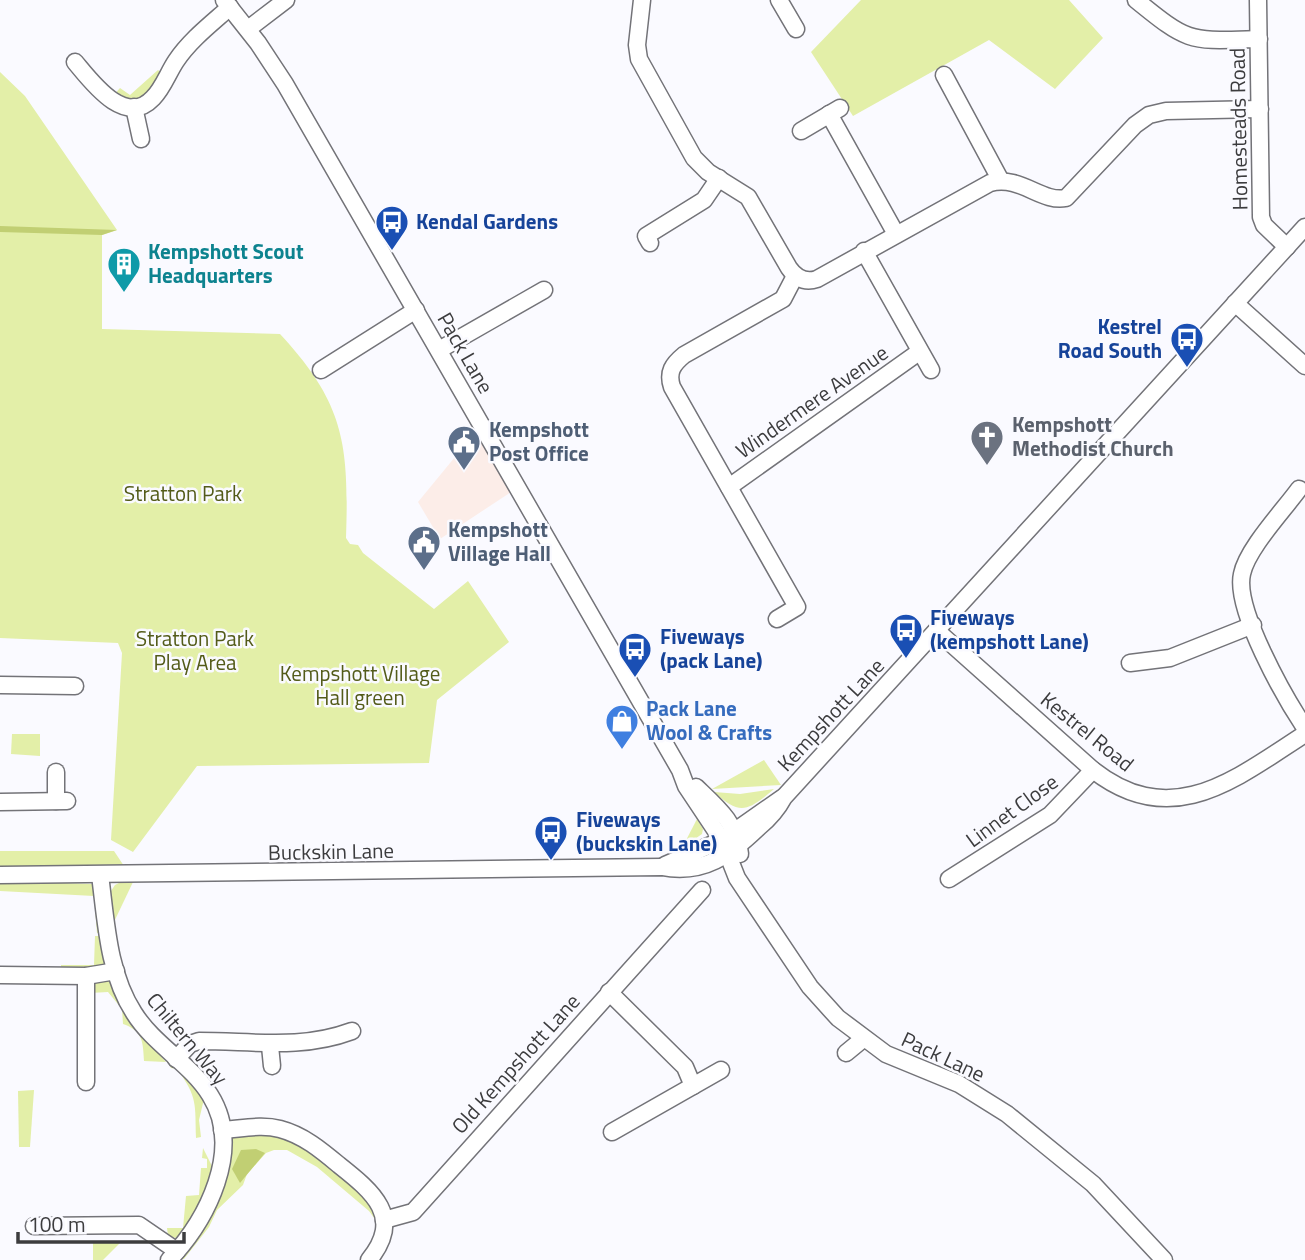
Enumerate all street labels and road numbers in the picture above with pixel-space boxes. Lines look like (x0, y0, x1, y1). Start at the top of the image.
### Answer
street label: Homesteads Road (1221, 47, 1255, 211)
street label: Pack Lane (430, 306, 502, 399)
street label: Windermere Avenue (729, 337, 894, 466)
street label: Kempshott Lane (769, 650, 891, 778)
street label: Kestrel Road (1034, 684, 1141, 779)
street label: Linnet Close (959, 766, 1064, 855)
street label: Buckskin Lane (268, 834, 394, 868)
street label: Chiltern Way (139, 985, 236, 1092)
street label: Old Kempshott Lane (443, 986, 587, 1141)
street label: Pack Lane (896, 1023, 991, 1089)

